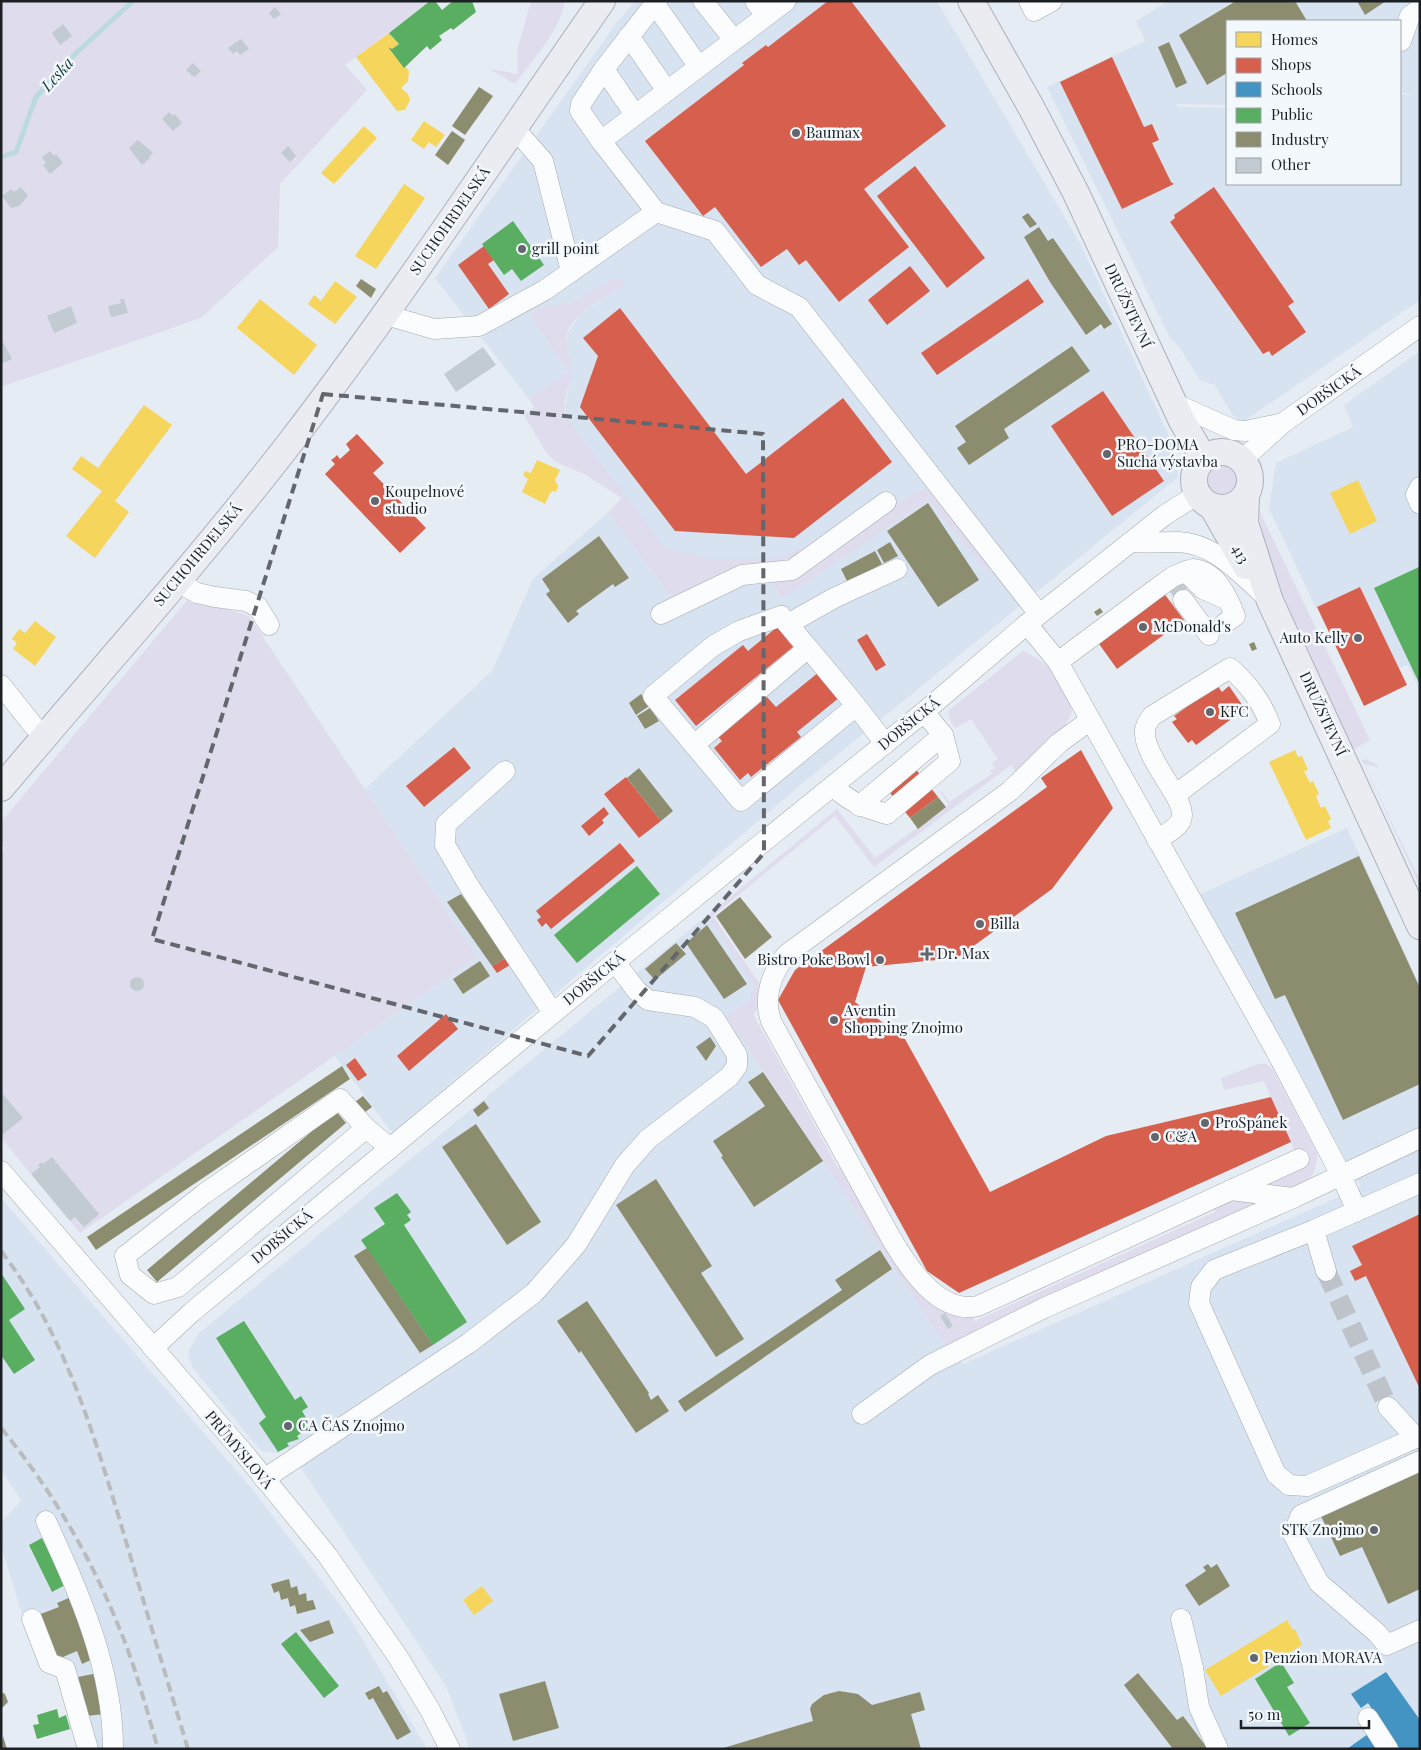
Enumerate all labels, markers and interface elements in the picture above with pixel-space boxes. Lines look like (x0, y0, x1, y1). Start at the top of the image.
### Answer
legend (1226, 20, 1401, 185)
text: Homes (1271, 29, 1318, 49)
water label: Leska (35, 52, 77, 96)
text: Shops (1271, 54, 1312, 74)
text: Schools (1271, 79, 1323, 99)
text: Public (1271, 104, 1313, 124)
place label: Baumax (806, 122, 860, 142)
marker: Baumax (790, 127, 802, 139)
text: Industry (1271, 129, 1329, 149)
text: Other (1271, 154, 1311, 174)
street label: SUCHOHRDELSKÁ (404, 162, 494, 279)
place label: grill point (532, 238, 600, 258)
marker: grill point (516, 243, 528, 255)
street label: DRUŽSTEVNÍ (1101, 260, 1158, 352)
street label: DOBŠICKÁ (1292, 360, 1365, 420)
place label: PRO-DOMA Suchá výstavba (1117, 434, 1219, 471)
marker: PRO-DOMA Suchá výstavba (1101, 448, 1113, 460)
place label: Koupelnové studio (385, 481, 464, 518)
marker: Koupelnové studio (369, 495, 381, 507)
street label: SUCHOHRDELSKÁ (148, 499, 246, 610)
street label: 413 (1227, 540, 1254, 567)
place label: McDonald's (1153, 616, 1231, 636)
marker: McDonald's (1137, 621, 1149, 633)
place label: Auto Kelly (1278, 627, 1348, 647)
marker: Auto Kelly (1352, 632, 1364, 644)
street label: DRUŽSTEVNÍ (1296, 668, 1353, 760)
street label: DOBŠICKÁ (873, 692, 944, 754)
place label: KFC (1220, 701, 1249, 721)
marker: KFC (1204, 706, 1216, 718)
place label: Billa (990, 913, 1020, 933)
marker: Billa (974, 918, 986, 930)
place label: Dr. Max (937, 943, 990, 963)
street label: DOBŠICKÁ (558, 947, 629, 1009)
marker: Dr. Max (921, 948, 933, 960)
place label: Bistro Poke Bowl (757, 949, 870, 969)
marker: Bistro Poke Bowl (874, 954, 886, 966)
place label: Aventin Shopping Znojmo (843, 1000, 963, 1037)
marker: Aventin Shopping Znojmo (828, 1014, 840, 1026)
place label: ProSpánek (1215, 1112, 1288, 1132)
marker: ProSpánek (1199, 1117, 1211, 1129)
place label: C&A (1165, 1126, 1197, 1146)
marker: C&A (1149, 1131, 1161, 1143)
street label: DOBŠICKÁ (247, 1204, 316, 1268)
street label: PRŮMYSLOVÁ (201, 1406, 279, 1493)
place label: CA ČAS Znojmo (298, 1415, 405, 1435)
marker: CA ČAS Znojmo (282, 1420, 294, 1432)
place label: STK Znojmo (1281, 1519, 1364, 1539)
marker: STK Znojmo (1368, 1524, 1380, 1536)
place label: Penzion MORAVA (1264, 1647, 1382, 1667)
marker: Penzion MORAVA (1248, 1652, 1260, 1664)
scale bar (1241, 1698, 1368, 1730)
text: 50 m (1248, 1704, 1281, 1724)

